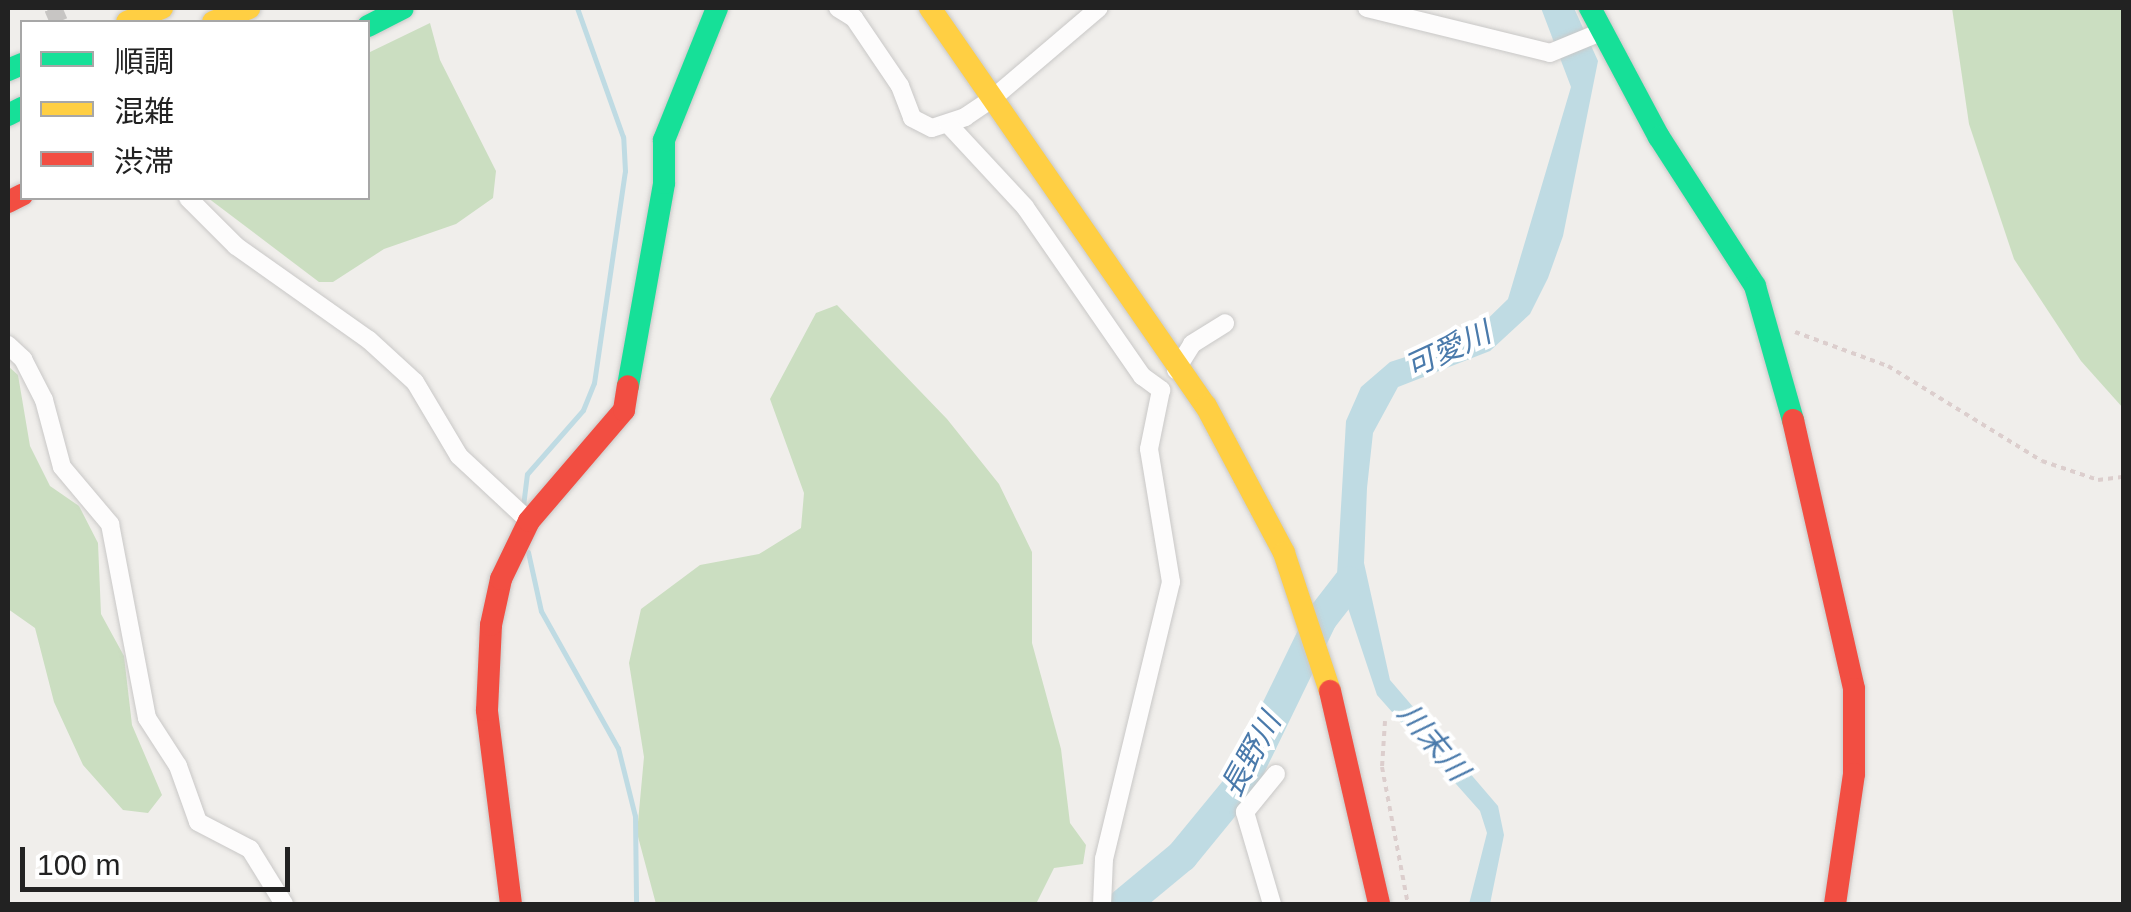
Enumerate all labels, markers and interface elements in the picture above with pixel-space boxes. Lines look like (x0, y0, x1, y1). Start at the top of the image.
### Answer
legend (20, 20, 370, 200)
text: 順調 (114, 45, 174, 78)
text: 混雑 (114, 95, 174, 128)
text: 渋滞 (114, 145, 174, 178)
water label: 可愛川 (1400, 315, 1496, 385)
water label: 川末川 (1390, 696, 1476, 788)
water label: 長野川 (1213, 707, 1289, 803)
scale bar (25, 827, 295, 889)
text: 100 m (37, 848, 120, 881)

